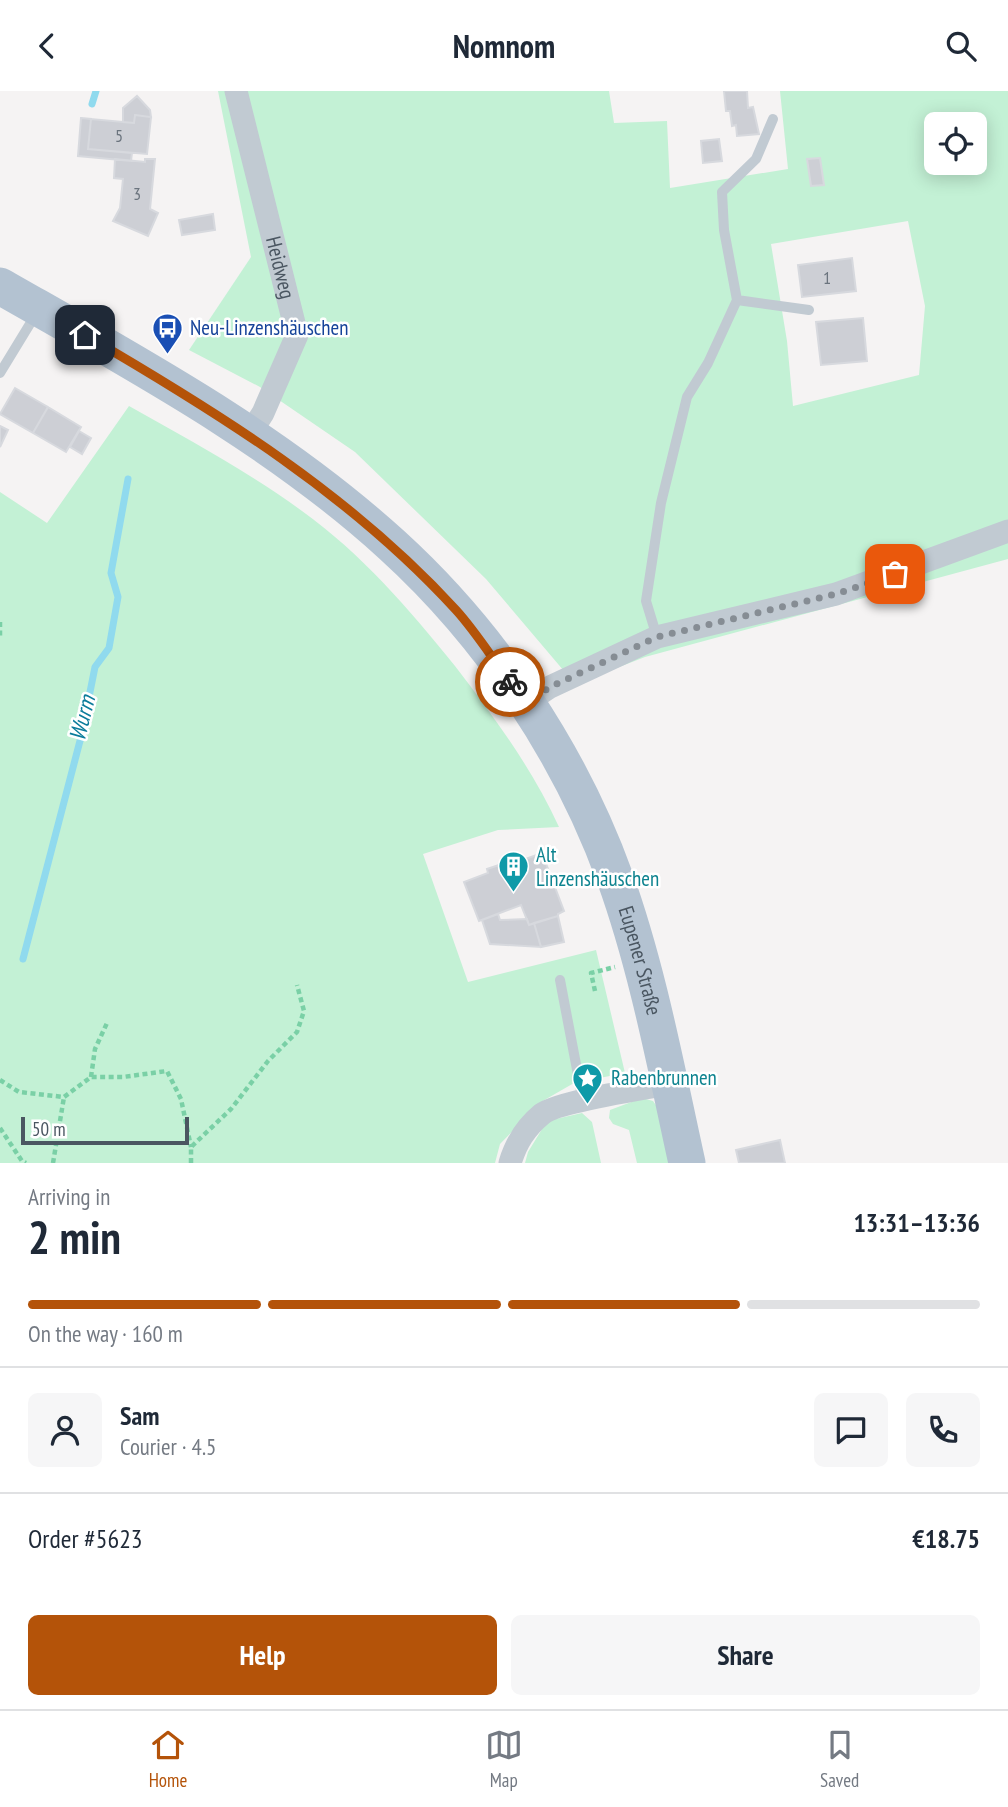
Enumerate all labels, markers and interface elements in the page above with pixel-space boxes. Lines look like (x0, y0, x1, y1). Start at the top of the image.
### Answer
text: Nomnom (453, 25, 555, 67)
icon: back (28, 27, 66, 65)
icon: search (942, 27, 980, 65)
map controls (924, 112, 987, 175)
button: locate (924, 112, 987, 175)
house number: 5 (115, 124, 123, 147)
house number: 3 (133, 182, 141, 205)
street label: Heidweg (260, 233, 301, 301)
house number: 1 (823, 266, 831, 289)
pin (55, 305, 115, 365)
bus stop icon: Neu-Linzenshäuschen (150, 311, 184, 355)
place label: Neu-Linzenshäuschen (190, 314, 348, 341)
icon: home (66, 316, 104, 354)
pin (865, 544, 925, 604)
icon: bag (876, 555, 914, 593)
courier (475, 647, 545, 717)
icon: bike (491, 663, 529, 701)
water label: Wurm (62, 690, 102, 744)
place label: Alt Linzenshäuschen (536, 841, 659, 892)
building icon: Alt Linzenshäuschen (496, 850, 530, 894)
street label: Eupener Straße (612, 903, 668, 1018)
place icon: Rabenbrunnen (571, 1061, 605, 1105)
place label: Rabenbrunnen (611, 1064, 717, 1091)
scale bar (21, 1114, 189, 1146)
text: 50 m (32, 1117, 66, 1141)
text: Arriving in (28, 1182, 110, 1211)
text: 13:31–13:36 (853, 1206, 980, 1239)
text: 2 min (28, 1207, 121, 1267)
text: On the way · 160 m (28, 1319, 183, 1348)
button: person (28, 1393, 102, 1467)
button: chat (814, 1393, 888, 1467)
button: phone (906, 1393, 980, 1467)
text: Sam (120, 1399, 159, 1432)
text: Courier · 4.5 (120, 1432, 216, 1461)
text: Order #5623 (28, 1522, 143, 1555)
text: €18.75 (912, 1522, 980, 1555)
button: Help (28, 1615, 497, 1695)
button: Share (511, 1615, 980, 1695)
tab: Home (149, 1726, 187, 1792)
tab: Map (485, 1726, 523, 1792)
tab: Saved (820, 1726, 859, 1792)

